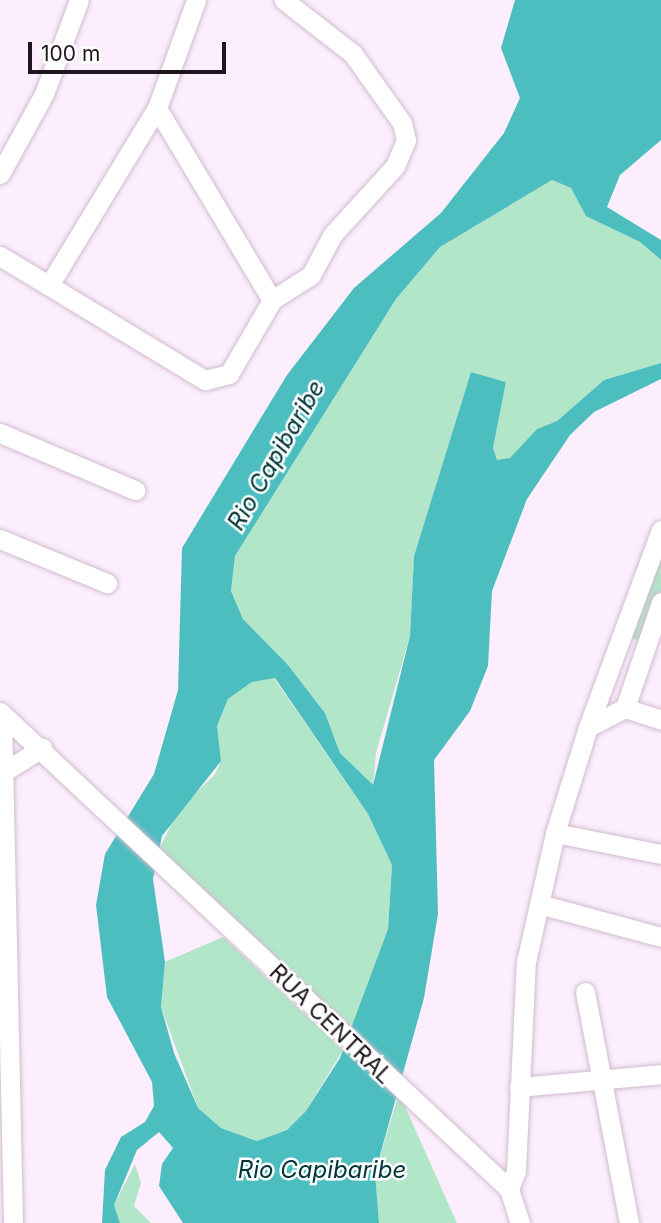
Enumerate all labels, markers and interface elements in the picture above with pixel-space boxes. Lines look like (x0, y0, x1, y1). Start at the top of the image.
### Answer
scale bar (32, 28, 229, 72)
text: 100 m (41, 41, 100, 66)
water label: Rio Capibaribe (221, 375, 331, 535)
street label: RUA CENTRAL (264, 958, 398, 1090)
water label: Rio Capibaribe (238, 1156, 406, 1184)

